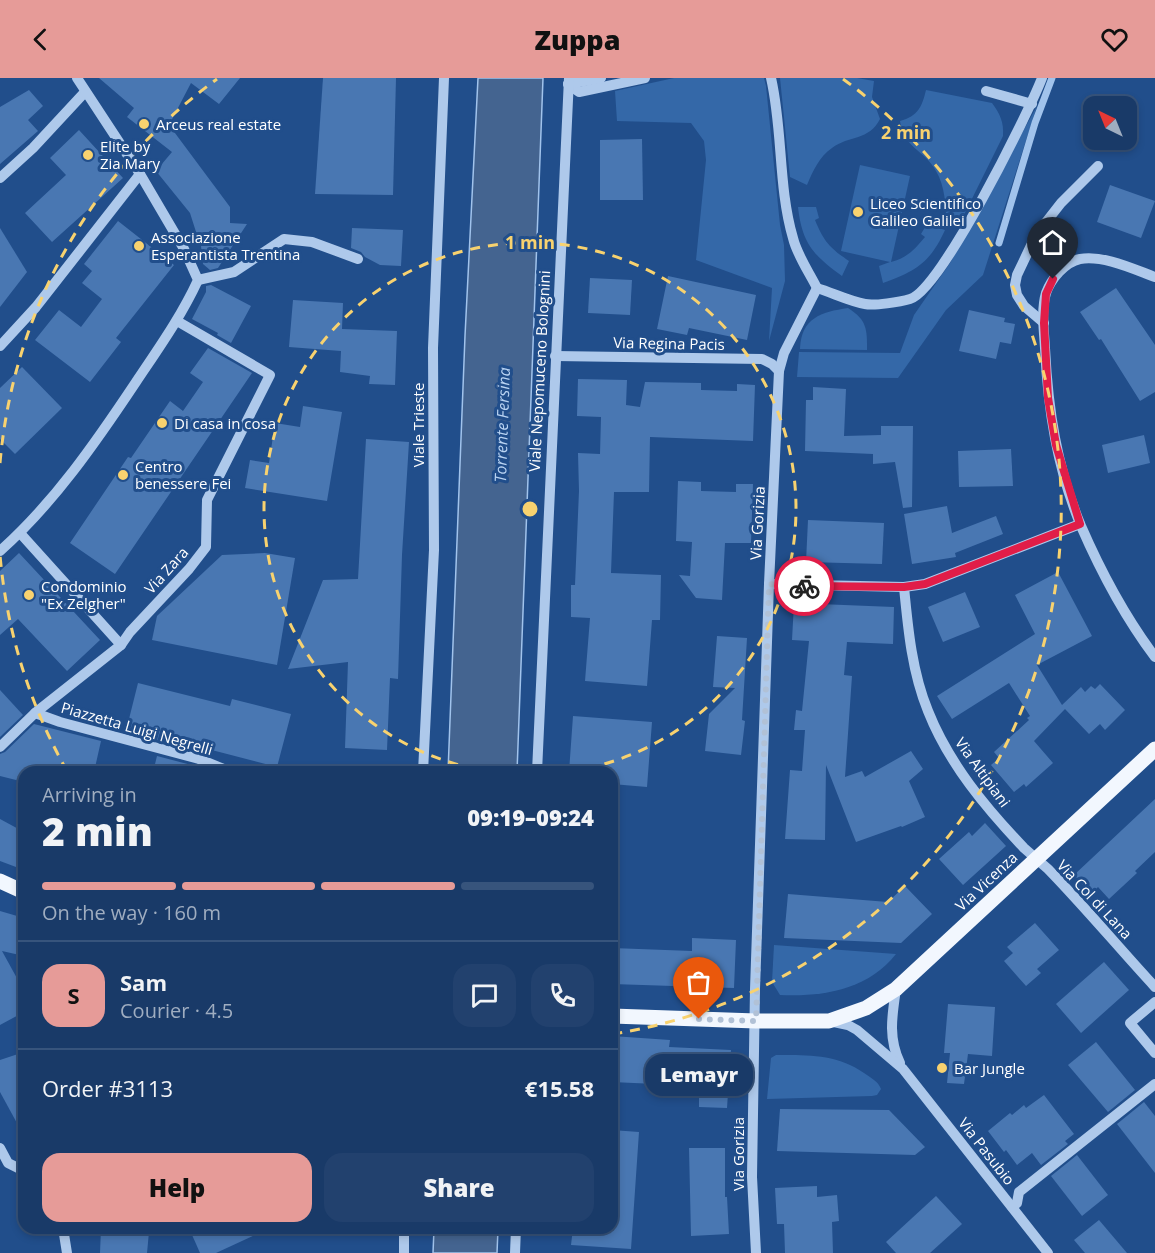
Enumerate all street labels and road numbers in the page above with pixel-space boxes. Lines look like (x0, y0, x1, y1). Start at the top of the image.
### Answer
street label: Viale Nepomuceno Bolognini (524, 270, 554, 472)
street label: Via Regina Pacis (613, 332, 725, 354)
street label: Viale Trieste (408, 383, 428, 467)
street label: Via Gorizia (745, 486, 769, 560)
street label: Via Zara (140, 542, 192, 598)
street label: Piazzetta Luigi Negrelli (59, 697, 215, 759)
street label: Via Altipiani (951, 733, 1015, 811)
street label: Via Vicenza (951, 847, 1021, 915)
street label: Via Col di Lana (1053, 855, 1137, 943)
street label: Via Pasubio (954, 1113, 1020, 1189)
street label: Via Gorizia (728, 1117, 748, 1191)

